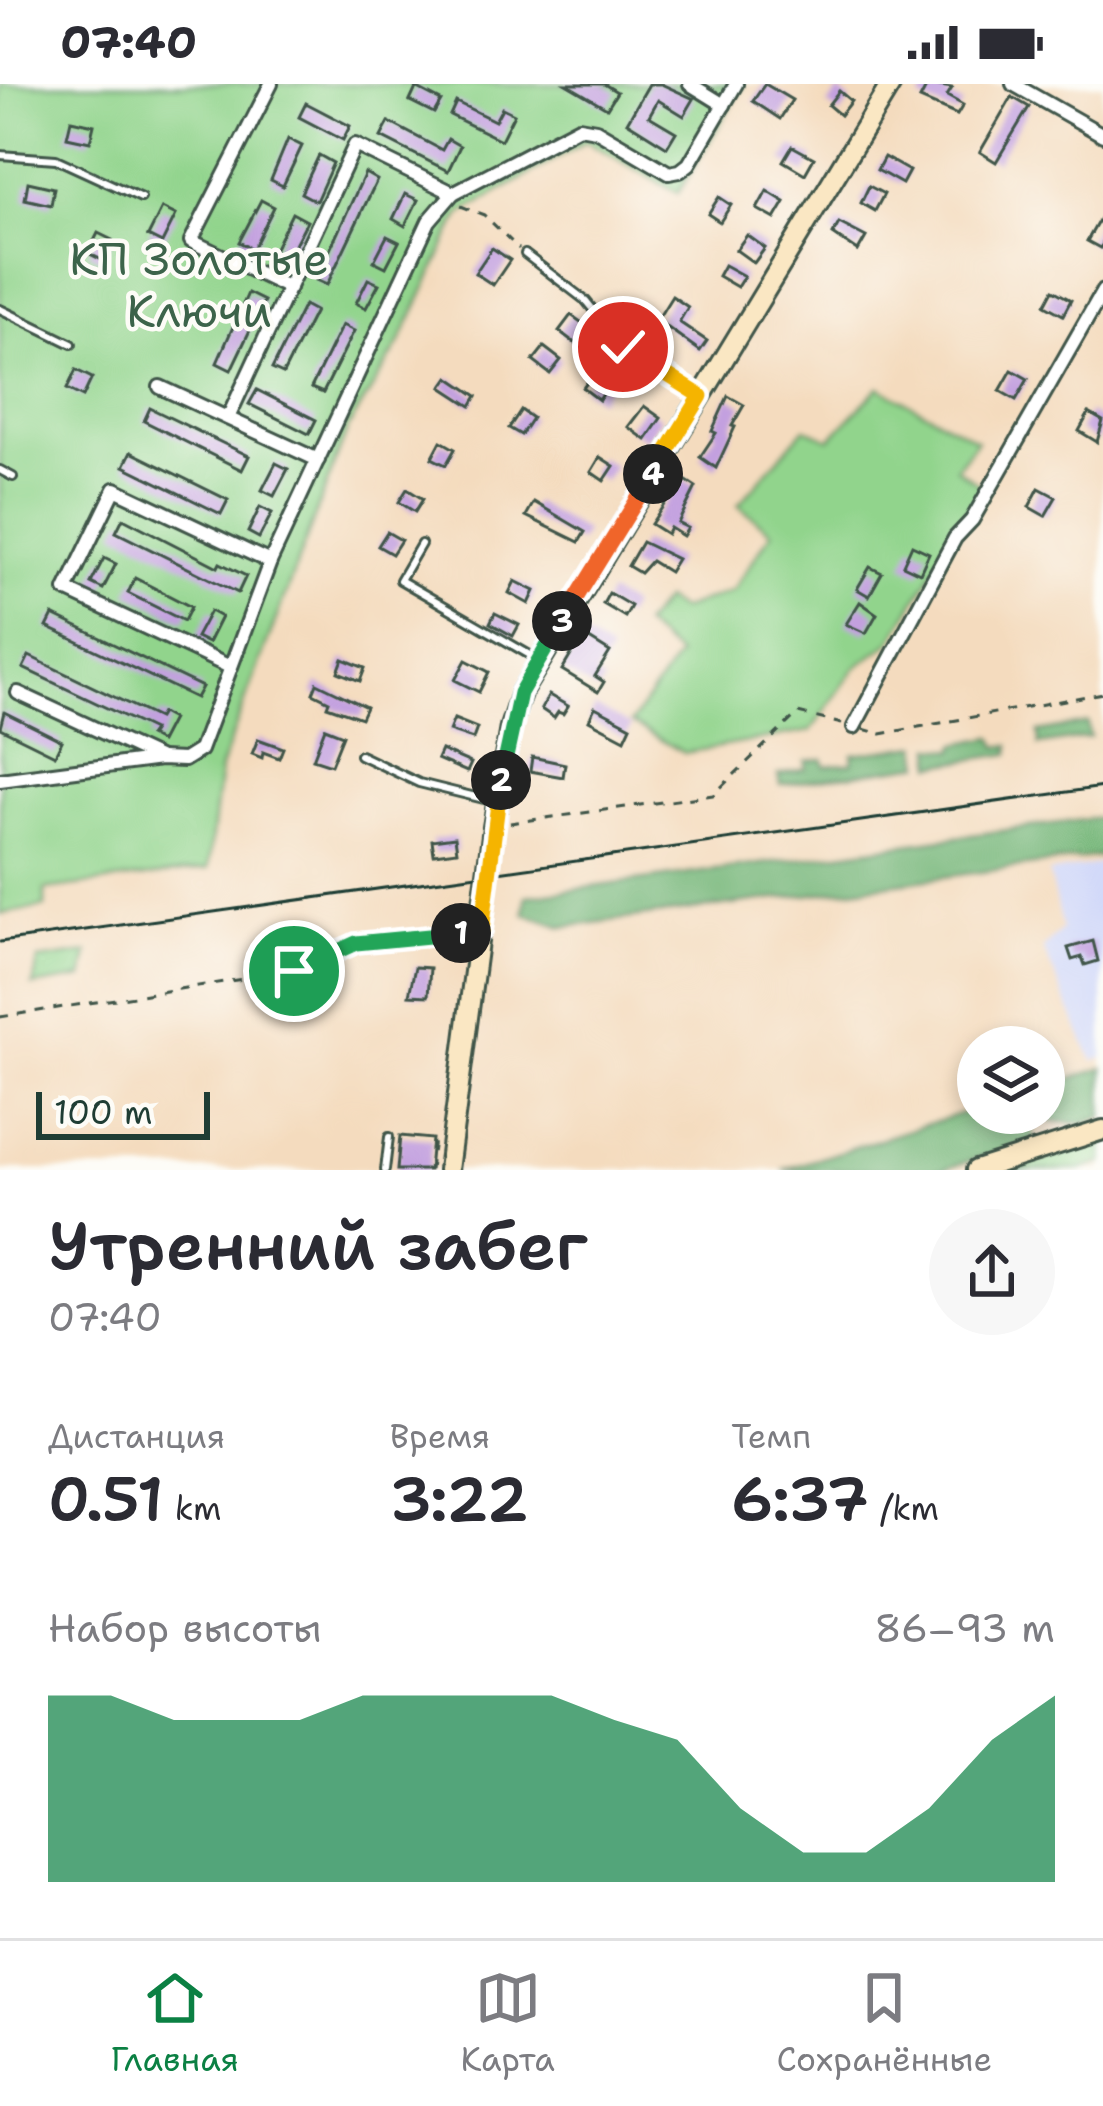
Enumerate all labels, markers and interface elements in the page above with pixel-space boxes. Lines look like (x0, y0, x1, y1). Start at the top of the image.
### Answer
text: 07:40 (60, 12, 197, 72)
park label: КП Золотые Ключи (69, 229, 329, 341)
pin (572, 296, 674, 398)
icon: check (590, 314, 656, 380)
pin: 4 (623, 444, 683, 504)
text: 4 (641, 451, 665, 496)
pin: 3 (532, 591, 592, 651)
text: 3 (550, 598, 574, 643)
pin: 2 (471, 750, 531, 810)
text: 2 (489, 757, 513, 802)
pin: 1 (431, 903, 491, 963)
text: 1 (453, 910, 469, 955)
pin (243, 920, 345, 1022)
icon: arrive (261, 938, 327, 1004)
map controls (957, 1026, 1065, 1134)
button: layers (957, 1026, 1065, 1134)
scale bar (36, 1086, 210, 1139)
text: 100 m (54, 1090, 153, 1135)
text: Утренний забег (48, 1202, 588, 1290)
button: share (929, 1209, 1055, 1335)
text: 07:40 (48, 1291, 162, 1343)
text: Дистанция (48, 1414, 225, 1459)
text: Время (390, 1414, 490, 1459)
text: Темп (731, 1414, 811, 1459)
text: 0.51 (48, 1459, 164, 1539)
text: 3:22 (390, 1459, 529, 1539)
text: 6:37 (731, 1459, 869, 1539)
text: km (164, 1486, 221, 1531)
text: /km (869, 1486, 939, 1531)
text: Набор высоты (48, 1602, 322, 1654)
text: 86–93 m (875, 1602, 1055, 1654)
tab: Главная (111, 1965, 239, 2082)
tab: Карта (460, 1965, 555, 2082)
tab: Сохранённые (777, 1965, 992, 2082)

